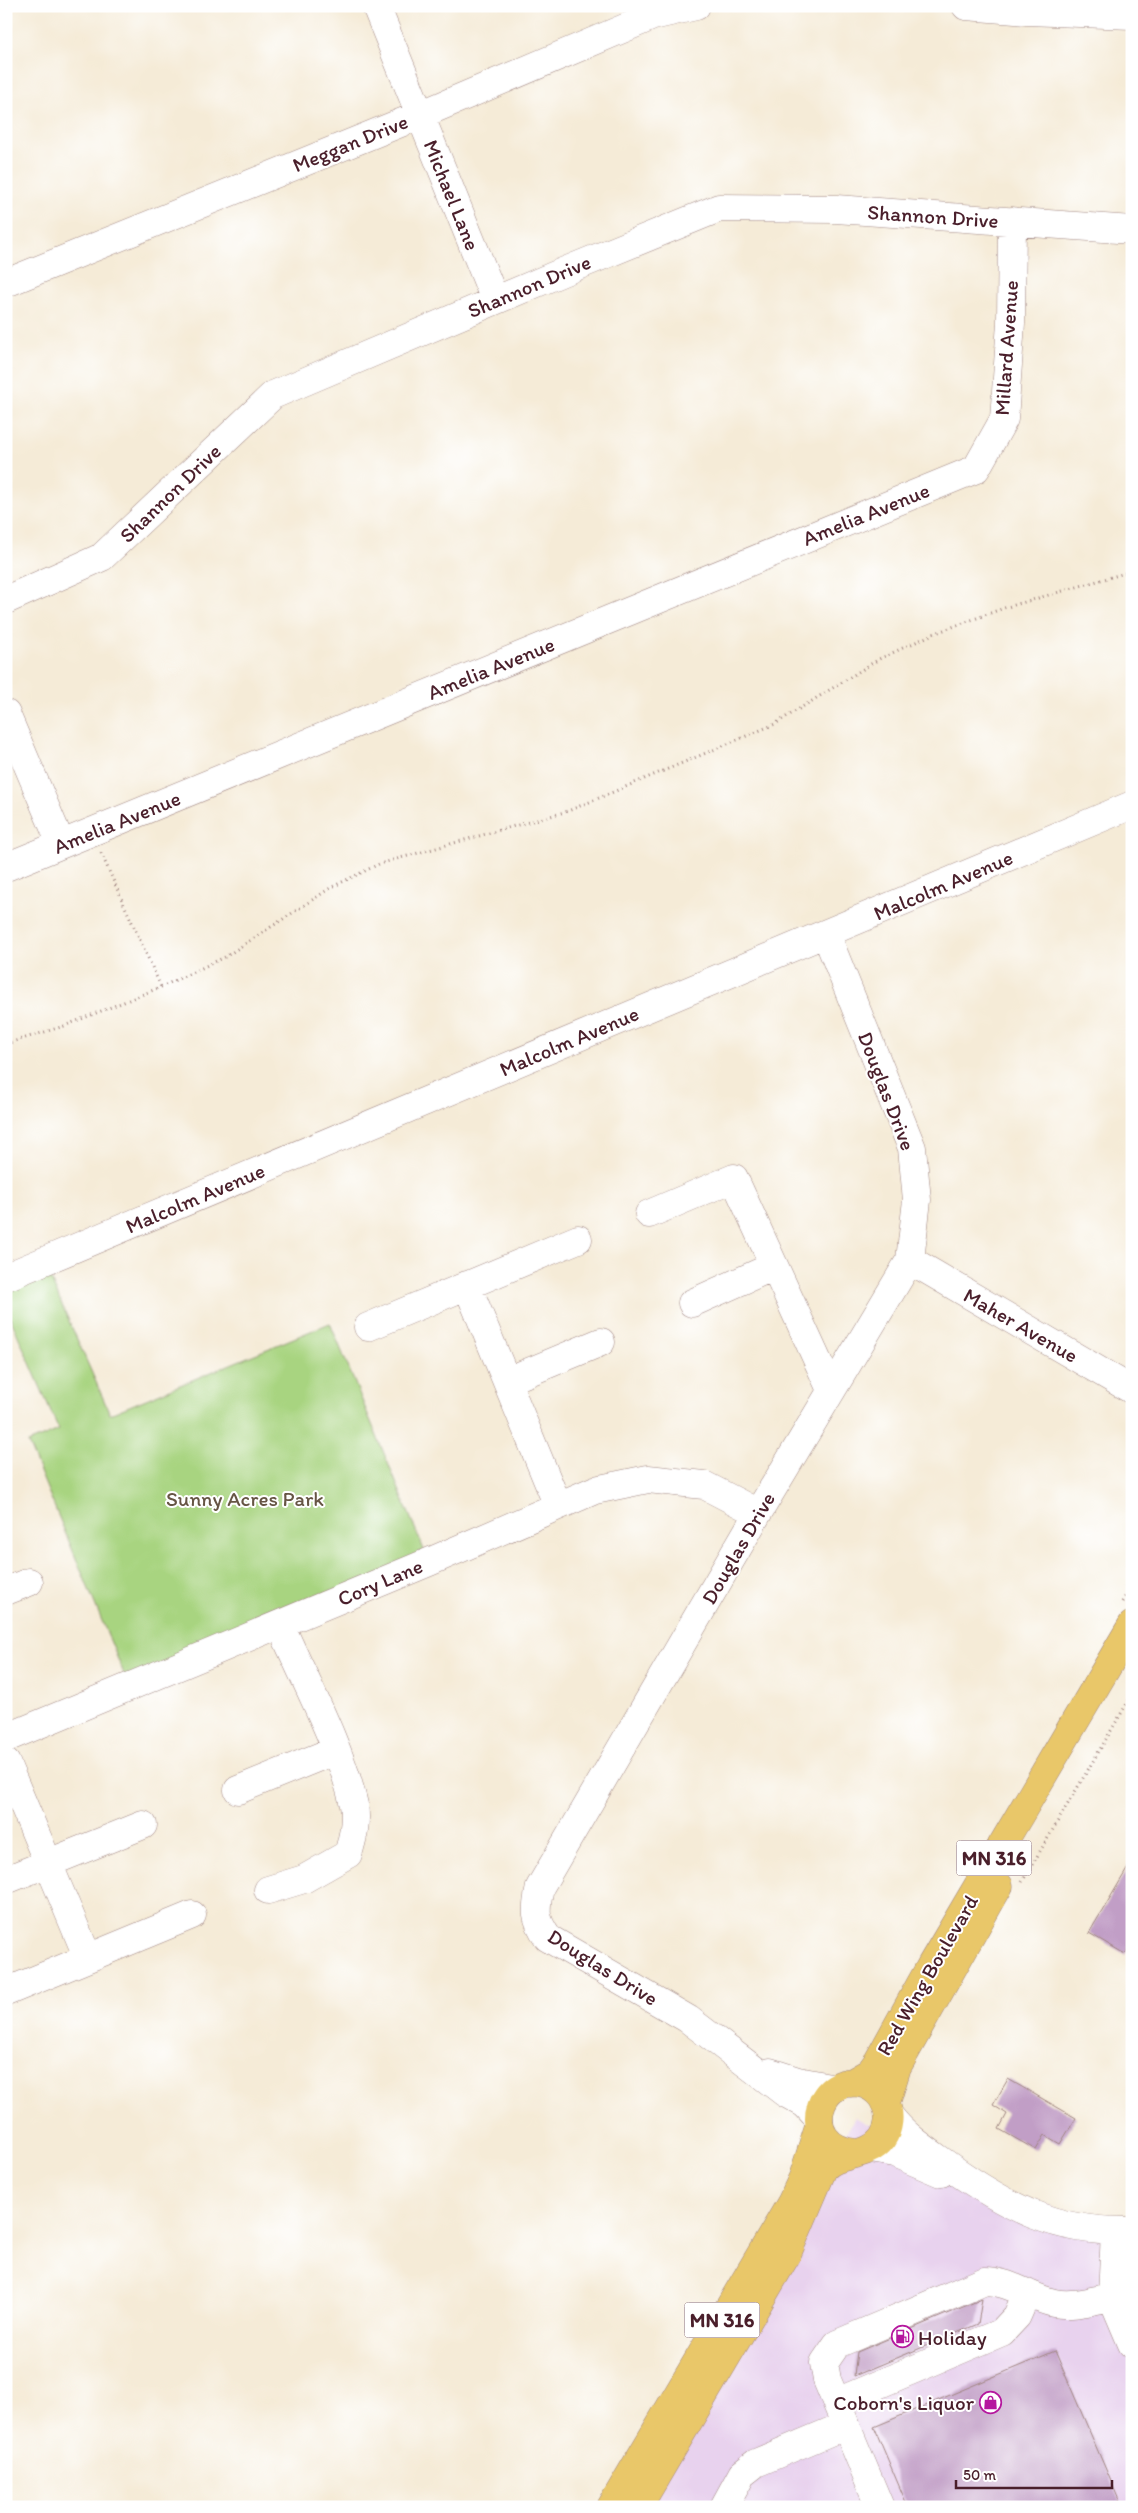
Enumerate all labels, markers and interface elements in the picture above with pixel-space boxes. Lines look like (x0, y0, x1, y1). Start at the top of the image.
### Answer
street label: Meggan Drive (289, 109, 411, 177)
street label: Michael Lane (418, 136, 486, 254)
street label: Shannon Drive (867, 199, 999, 233)
street label: Shannon Drive (464, 249, 594, 323)
street label: Millard Avenue (989, 280, 1023, 416)
street label: Shannon Drive (114, 438, 226, 548)
street label: Amelia Avenue (799, 477, 933, 551)
street label: Amelia Avenue (424, 631, 558, 705)
street label: Amelia Avenue (50, 785, 184, 859)
street label: Malcolm Avenue (870, 844, 1016, 926)
street label: Malcolm Avenue (496, 1000, 642, 1082)
street label: Douglas Drive (853, 1028, 921, 1154)
street label: Malcolm Avenue (122, 1157, 268, 1239)
street label: Maher Avenue (959, 1282, 1083, 1368)
park label: Sunny Acres Park (166, 1486, 324, 1511)
street label: Douglas Drive (696, 1488, 780, 1608)
street label: Cory Lane (334, 1553, 426, 1611)
road number: MN 316 (956, 1840, 1032, 1876)
street label: Red Wing Boulevard (871, 1890, 983, 2060)
street label: Douglas Drive (543, 1923, 663, 2011)
road number: MN 316 (684, 2302, 760, 2338)
fuel station icon: Holiday (890, 2325, 914, 2349)
place label: Holiday (918, 2325, 987, 2350)
place label: Coborn's Liquor (833, 2390, 975, 2415)
shop icon: Coborn's Liquor (978, 2390, 1002, 2414)
scale bar (956, 2458, 1112, 2490)
text: 50 m (963, 2466, 996, 2484)

